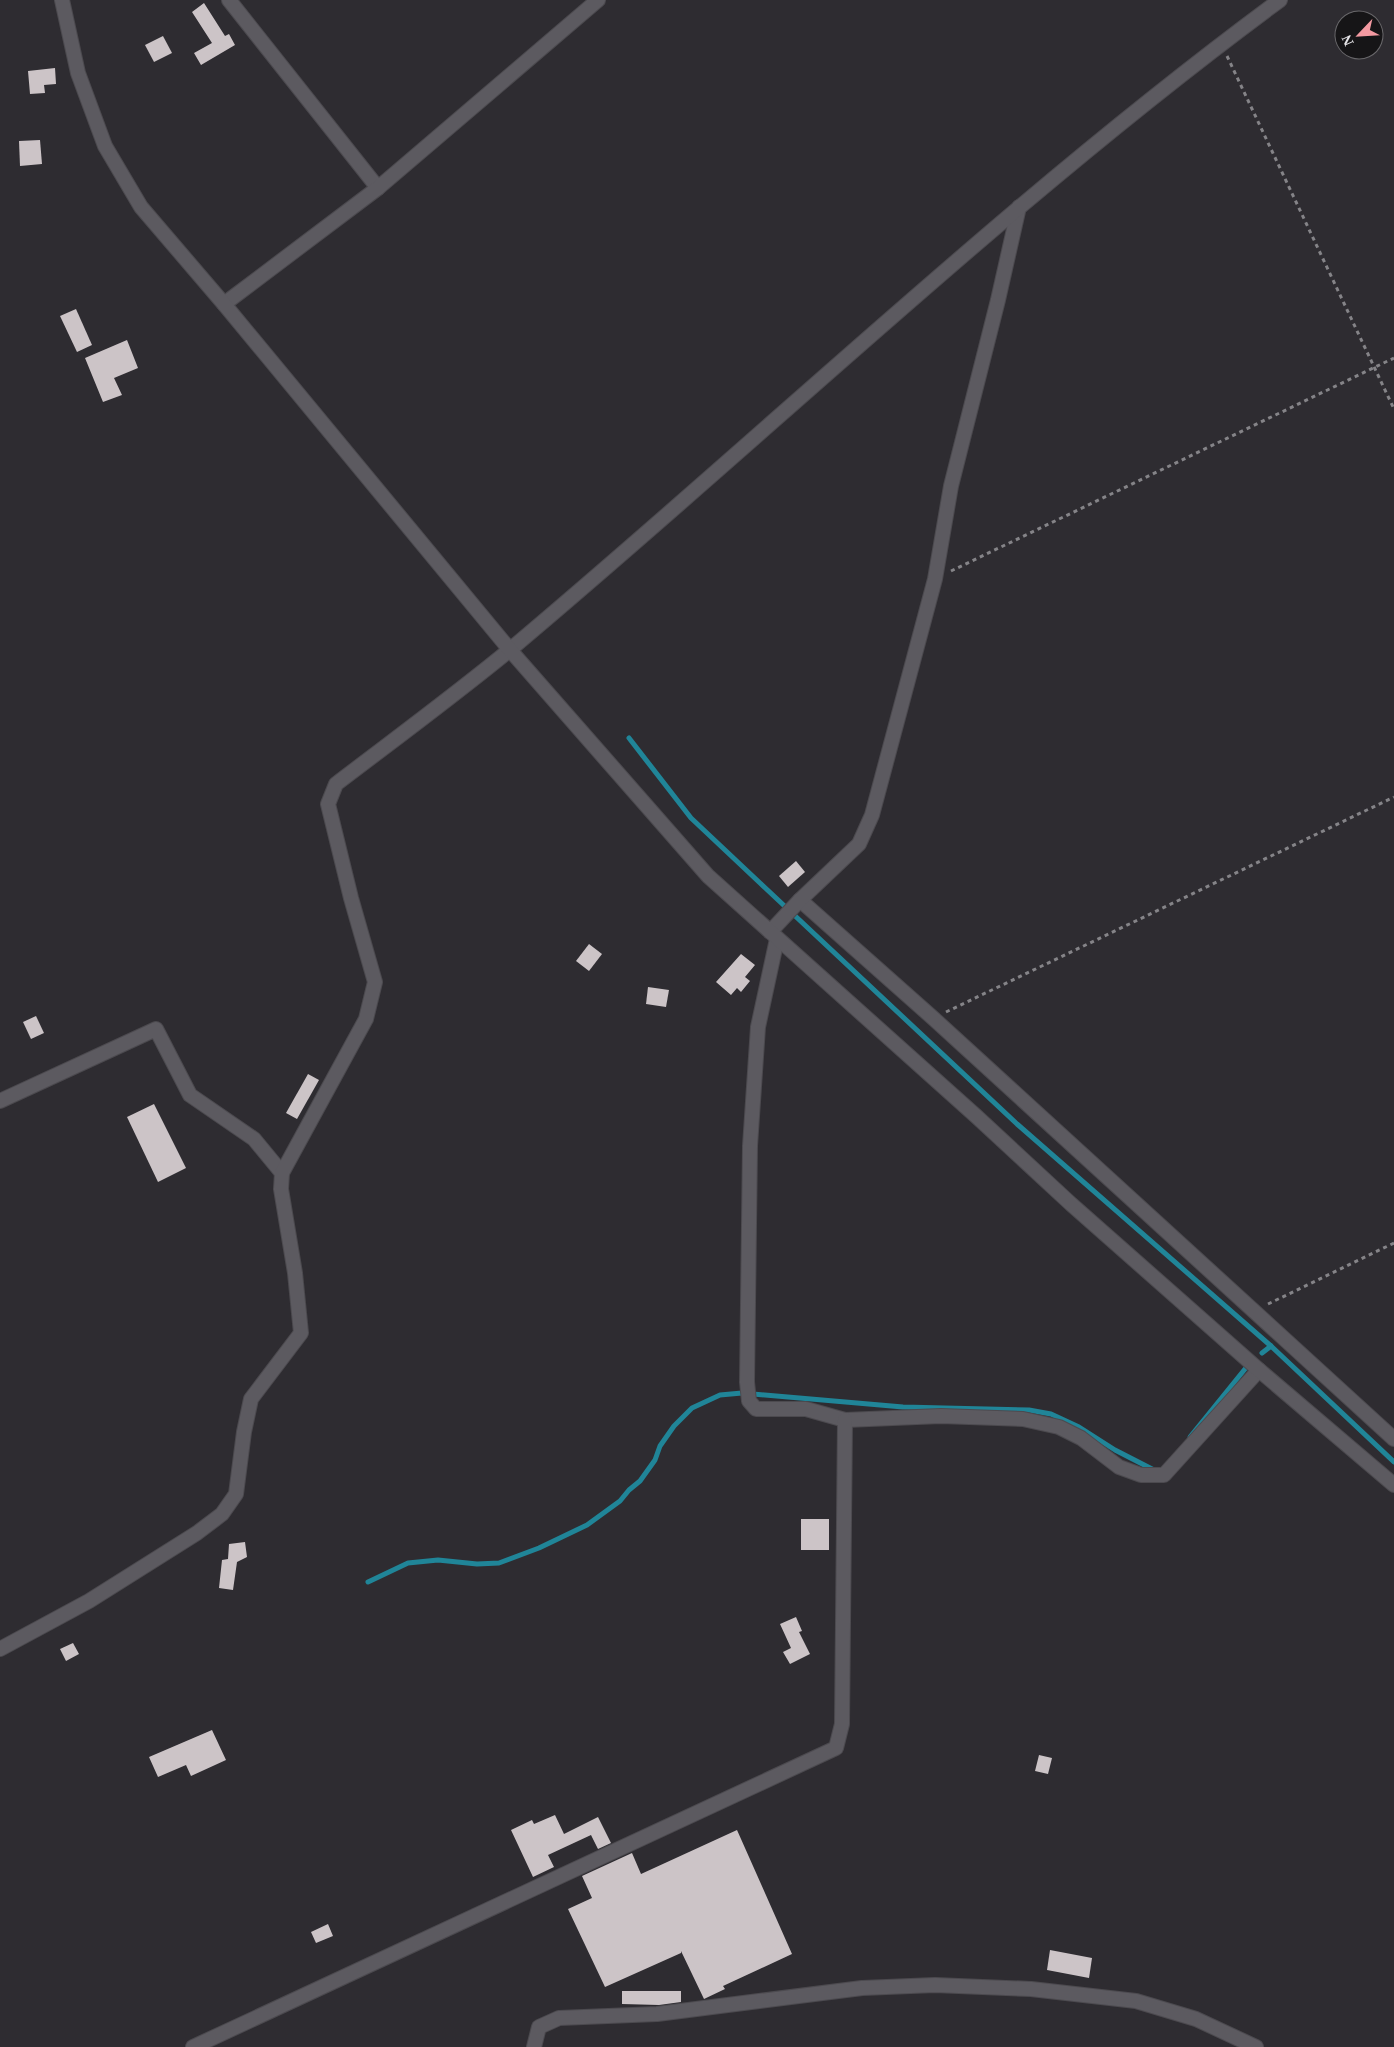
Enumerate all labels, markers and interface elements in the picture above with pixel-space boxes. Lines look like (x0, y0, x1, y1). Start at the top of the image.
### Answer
north arrow (1334, 10, 1384, 60)
text: N (1339, 33, 1357, 48)

